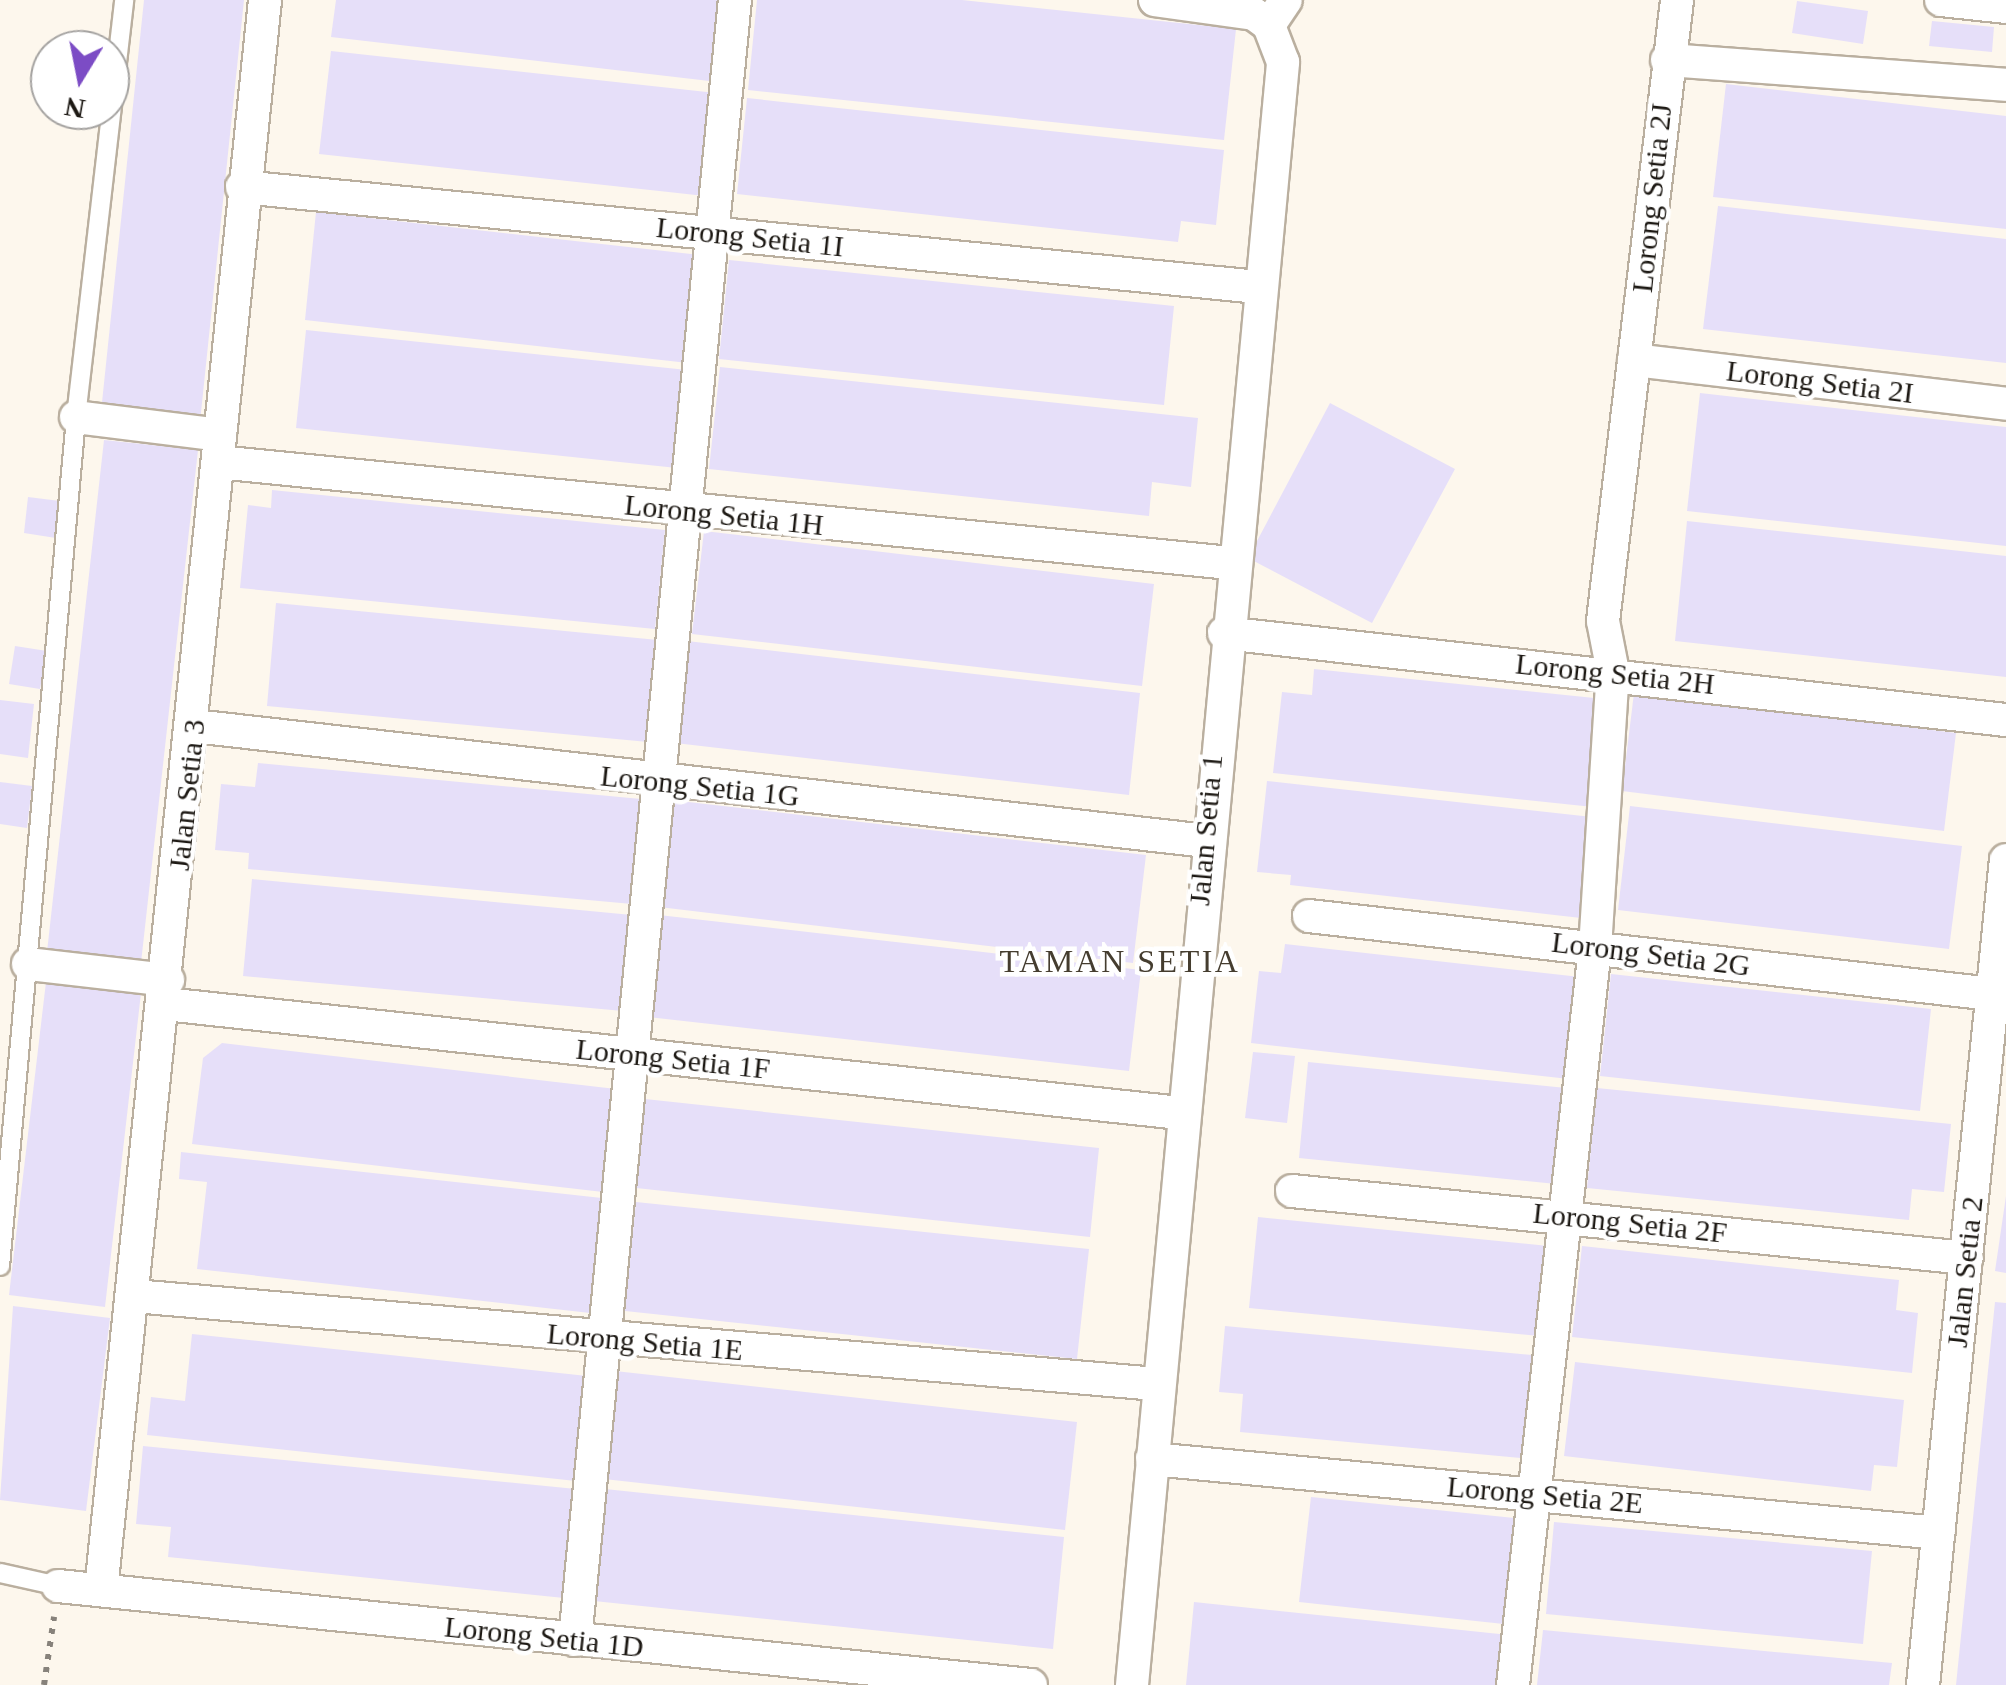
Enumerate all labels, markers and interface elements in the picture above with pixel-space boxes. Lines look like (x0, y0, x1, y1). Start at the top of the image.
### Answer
north arrow (30, 30, 130, 130)
text: N (62, 91, 88, 125)
street label: Lorong Setia 2J (1624, 102, 1680, 294)
street label: Lorong Setia 1I (654, 209, 846, 265)
street label: Lorong Setia 2I (1724, 353, 1916, 411)
street label: Lorong Setia 1H (623, 487, 825, 543)
street label: Lorong Setia 2H (1514, 646, 1716, 702)
street label: Jalan Setia 3 (161, 718, 213, 872)
street label: Jalan Setia 1 (1181, 753, 1231, 907)
street label: Lorong Setia 1G (599, 758, 801, 814)
street label: Lorong Setia 2G (1550, 924, 1752, 984)
district label: TAMAN SETIA (1000, 942, 1240, 980)
street label: Lorong Setia 1F (574, 1031, 772, 1087)
street label: Lorong Setia 2F (1531, 1195, 1729, 1251)
street label: Jalan Setia 2 (1939, 1195, 1991, 1349)
street label: Lorong Setia 1E (545, 1315, 745, 1369)
street label: Lorong Setia 2E (1445, 1468, 1645, 1522)
street label: Lorong Setia 1D (443, 1609, 645, 1665)

